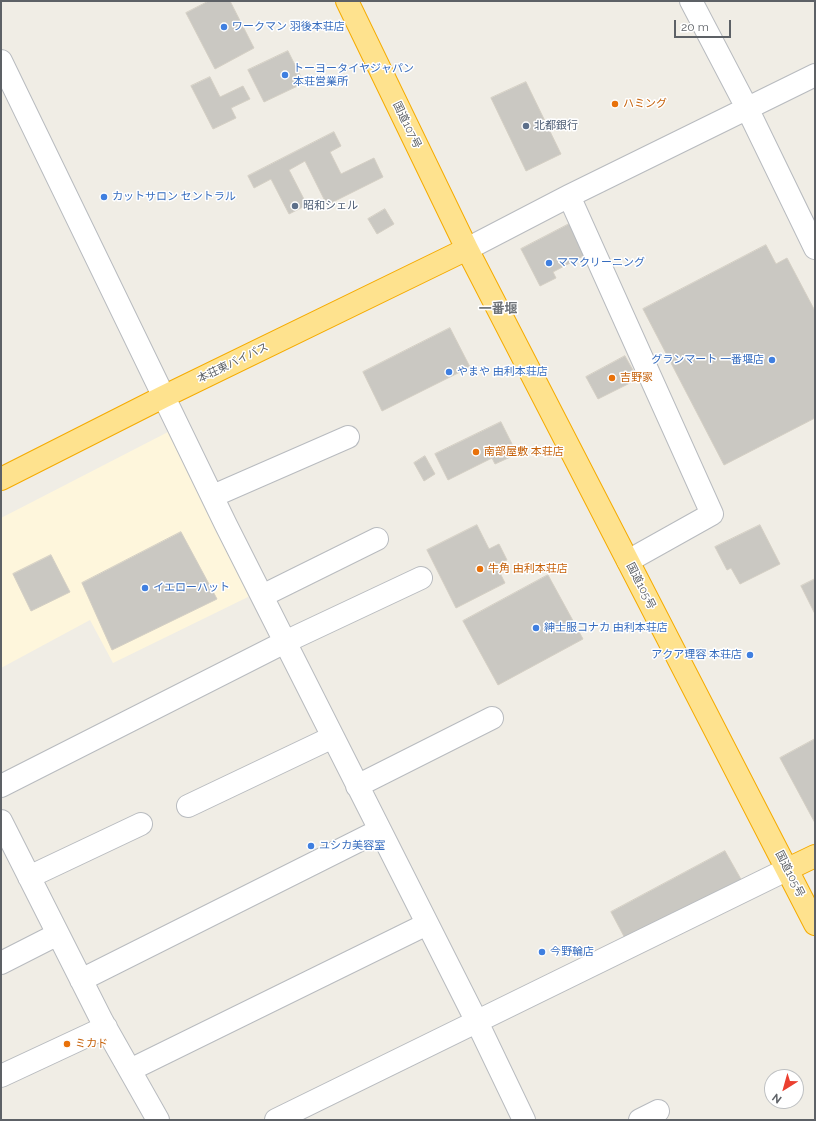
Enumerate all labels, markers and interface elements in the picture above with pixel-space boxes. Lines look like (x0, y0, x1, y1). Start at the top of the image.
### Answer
scale bar (676, 12, 733, 38)
place label: ワークマン 羽後本荘店 (232, 20, 345, 34)
text: 20 m (681, 20, 709, 34)
marker: ワークマン 羽後本荘店 (219, 22, 229, 32)
place label: トーヨータイヤジャパン 本荘営業所 (293, 62, 414, 88)
marker: トーヨータイヤジャパン 本荘営業所 (280, 70, 290, 80)
place label: ハミング (623, 97, 667, 111)
marker: ハミング (610, 99, 620, 109)
street label: 国道107号 (390, 100, 424, 150)
place label: 北都銀行 (534, 119, 578, 133)
marker: 北都銀行 (521, 121, 531, 131)
place label: カットサロン セントラル (112, 190, 236, 204)
marker: カットサロン セントラル (99, 192, 109, 202)
place label: 昭和シェル (303, 199, 358, 213)
marker: 昭和シェル (290, 201, 300, 211)
place label: ママクリーニング (557, 256, 645, 270)
marker: ママクリーニング (544, 258, 554, 268)
district label: 一番堰 (479, 301, 517, 317)
street label: 本荘東バイパス (196, 340, 270, 386)
place label: グランマート 一番堰店 (651, 353, 764, 367)
marker: グランマート 一番堰店 (767, 355, 777, 365)
place label: やまや 由利本荘店 (457, 365, 548, 379)
marker: やまや 由利本荘店 (444, 367, 454, 377)
place label: 吉野家 (620, 371, 653, 385)
marker: 吉野家 (607, 373, 617, 383)
place label: 南部屋敷 本荘店 (484, 445, 564, 459)
marker: 南部屋敷 本荘店 (471, 447, 481, 457)
street label: 国道105号 (624, 561, 658, 611)
place label: 牛角 由利本荘店 (488, 562, 568, 576)
marker: 牛角 由利本荘店 (475, 564, 485, 574)
place label: イエローハット (153, 581, 230, 595)
marker: イエローハット (140, 583, 150, 593)
place label: 紳士服コナカ 由利本荘店 (544, 621, 668, 635)
marker: 紳士服コナカ 由利本荘店 (531, 623, 541, 633)
place label: アクア理容 本荘店 (651, 648, 742, 662)
marker: アクア理容 本荘店 (745, 650, 755, 660)
place label: ユシカ美容室 (319, 839, 385, 853)
marker: ユシカ美容室 (306, 841, 316, 851)
street label: 国道105号 (773, 849, 807, 899)
place label: 今野輪店 (550, 945, 594, 959)
marker: 今野輪店 (537, 947, 547, 957)
place label: ミカド (75, 1037, 108, 1051)
marker: ミカド (62, 1039, 72, 1049)
north arrow (764, 1069, 804, 1109)
text: N (770, 1090, 784, 1106)

